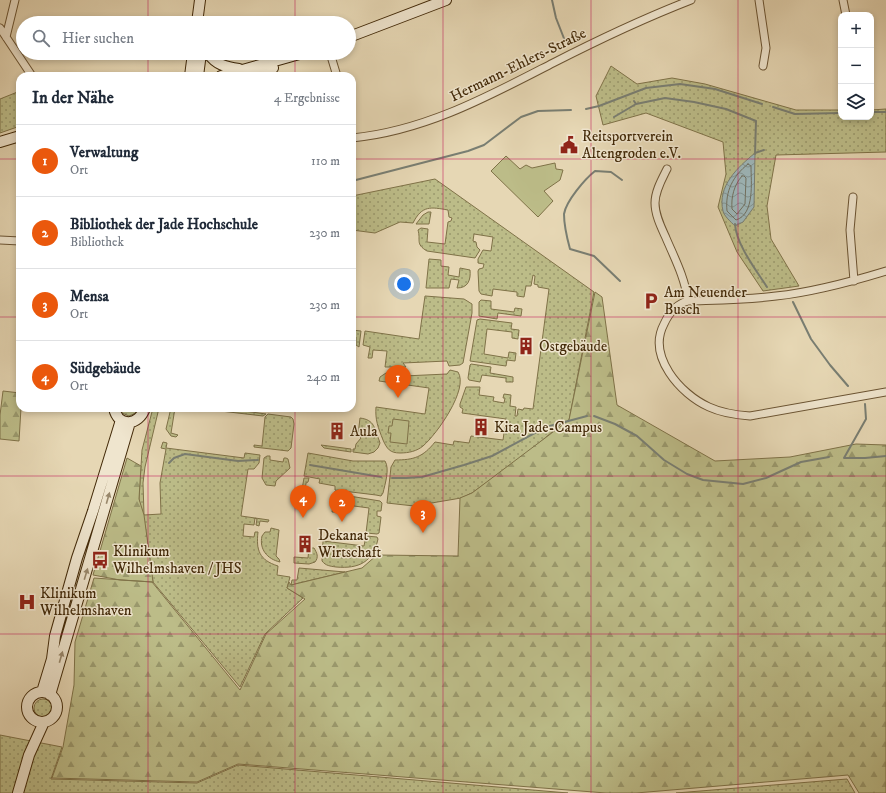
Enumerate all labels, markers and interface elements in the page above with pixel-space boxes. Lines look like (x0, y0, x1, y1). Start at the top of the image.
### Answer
map controls (838, 12, 874, 120)
button: + (838, 12, 874, 48)
search box (16, 16, 356, 60)
street label: Hermann-Ehlers-Straße (447, 24, 589, 106)
icon: search (30, 27, 52, 49)
text: Hier suchen (62, 29, 134, 48)
button: − (838, 48, 874, 84)
button: layers (838, 84, 874, 120)
text: In der Nähe (32, 87, 114, 109)
text: 4 Ergebnisse (274, 90, 340, 106)
place label: Reitsportverein Altengroden e.V. (582, 127, 681, 163)
public building icon: Reitsportverein Altengroden e.V. (559, 135, 579, 155)
text: Verwaltung (70, 143, 138, 162)
text: 1 (43, 153, 47, 169)
text: 110 m (311, 153, 340, 169)
text: Ort (70, 162, 88, 178)
text: Bibliothek der Jade Hochschule (70, 215, 258, 234)
text: 2 (42, 225, 48, 241)
text: 230 m (309, 225, 340, 241)
text: Bibliothek (70, 234, 124, 250)
your location (394, 274, 414, 294)
place label: Am Neuender Busch (664, 283, 747, 319)
text: Mensa (70, 287, 109, 306)
parking icon: Am Neuender Busch (641, 291, 661, 311)
text: 3 (43, 297, 47, 313)
text: 230 m (309, 297, 340, 313)
text: Ort (70, 306, 88, 322)
building icon: Ostgebäude (516, 336, 536, 356)
place label: Ostgebäude (539, 337, 607, 356)
text: Südgebäude (70, 359, 140, 378)
pin: 1 (385, 365, 411, 398)
text: 4 (41, 369, 49, 385)
text: 240 m (307, 369, 340, 385)
text: Ort (70, 378, 88, 394)
building icon: Kita Jade-Campus (471, 417, 491, 437)
place label: Kita Jade-Campus (494, 418, 602, 437)
building icon: Aula (327, 421, 347, 441)
place label: Aula (350, 422, 378, 441)
pin: 4 (290, 485, 316, 518)
pin: 2 (329, 489, 355, 522)
one-way arrow (105, 492, 111, 504)
pin: 3 (410, 500, 436, 533)
place label: Dekanat Wirtschaft (317, 526, 381, 562)
building icon: Dekanat Wirtschaft (295, 534, 315, 554)
place label: Klinikum Wilhelmshaven / JHS (112, 542, 242, 578)
bus stop icon: Klinikum Wilhelmshaven / JHS (90, 550, 110, 570)
one-way arrow (83, 568, 89, 580)
place label: Klinikum Wilhelmshaven (39, 584, 132, 620)
hospital icon: Klinikum Wilhelmshaven (17, 592, 37, 612)
one-way arrow (58, 651, 64, 663)

